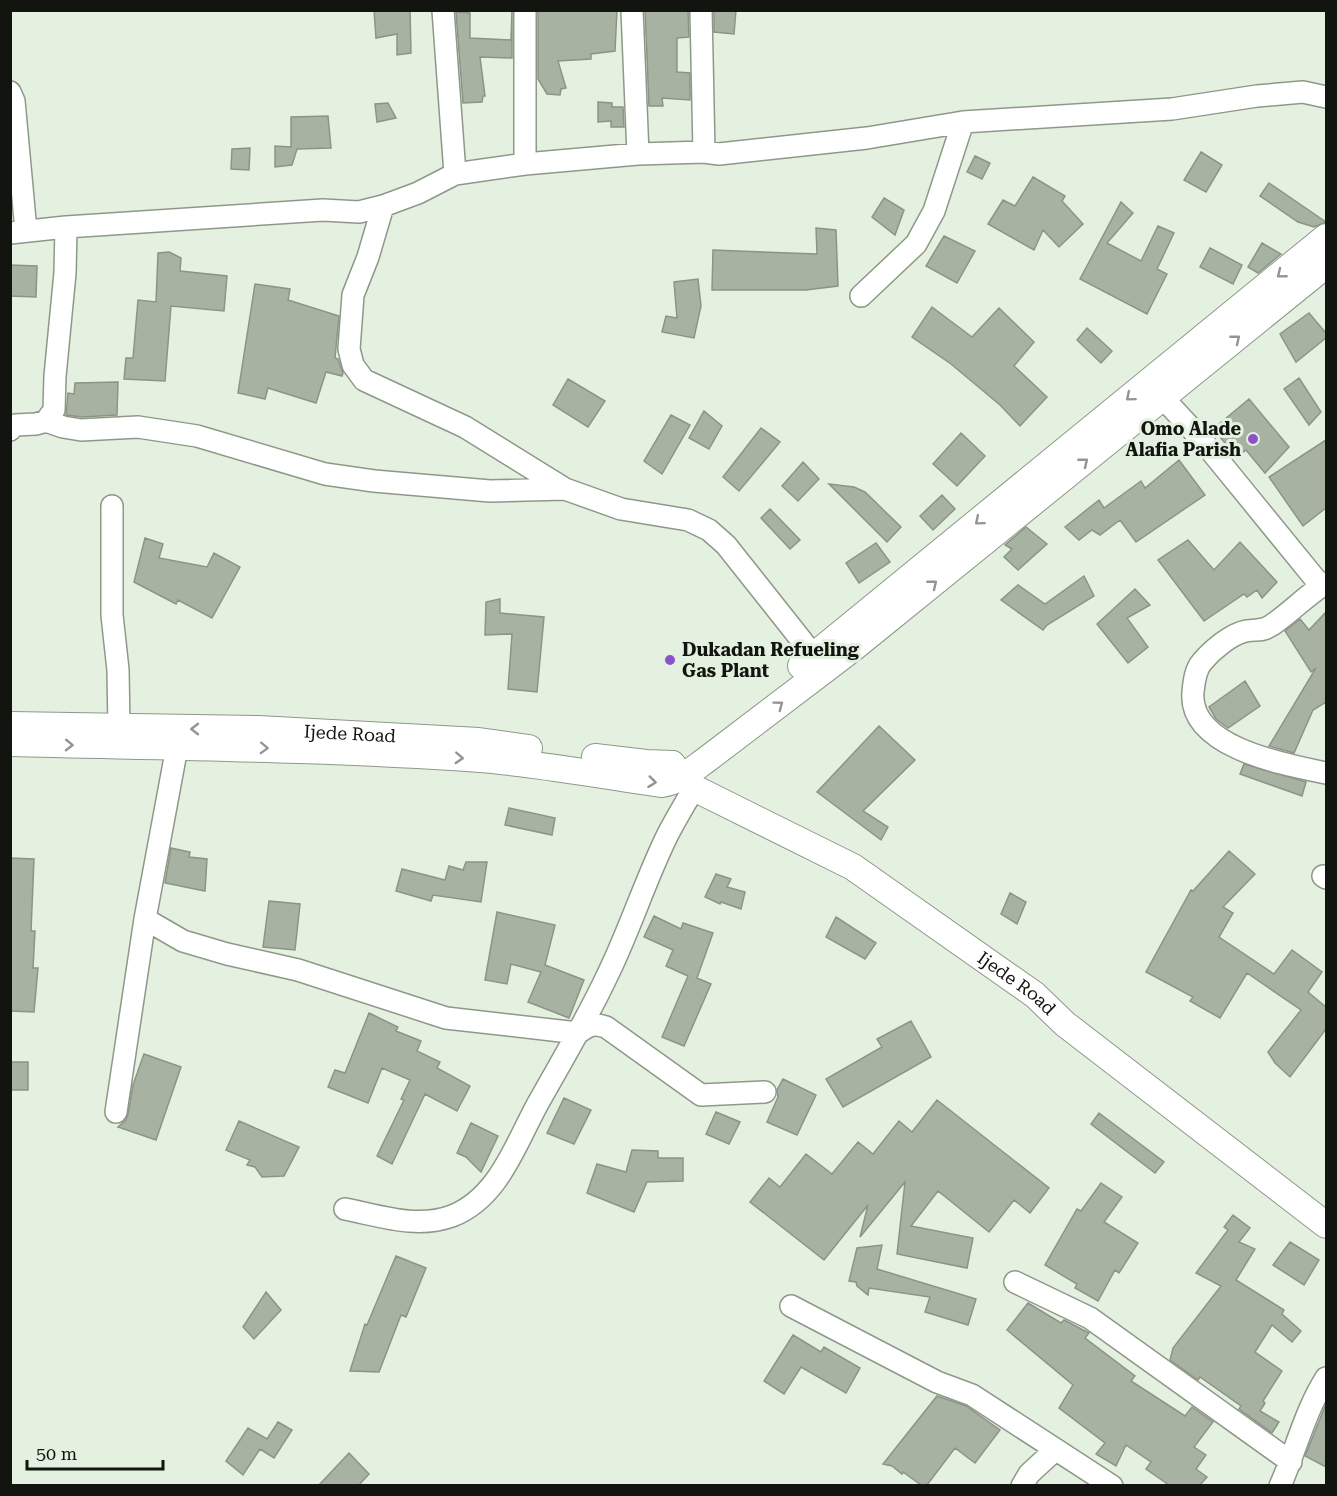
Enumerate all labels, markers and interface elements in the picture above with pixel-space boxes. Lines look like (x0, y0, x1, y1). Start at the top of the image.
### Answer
one-way arrow (1277, 266, 1288, 277)
one-way arrow (1229, 335, 1240, 346)
one-way arrow (1125, 389, 1136, 400)
place label: Omo Alade Alafia Parish (1126, 418, 1241, 460)
marker: Omo Alade Alafia Parish (1246, 432, 1260, 446)
one-way arrow (1077, 458, 1088, 469)
one-way arrow (975, 513, 986, 524)
one-way arrow (926, 581, 937, 592)
place label: Dukadan Refueling Gas Plant (682, 639, 860, 681)
marker: Dukadan Refueling Gas Plant (663, 653, 677, 667)
one-way arrow (773, 701, 784, 712)
street label: Ijede Road (303, 720, 397, 747)
one-way arrow (191, 723, 200, 735)
one-way arrow (64, 738, 73, 751)
one-way arrow (259, 741, 268, 754)
one-way arrow (454, 752, 463, 765)
one-way arrow (647, 776, 657, 788)
street label: Ijede Road (974, 947, 1061, 1019)
scale bar (27, 1433, 164, 1471)
text: 50 m (36, 1443, 77, 1464)

